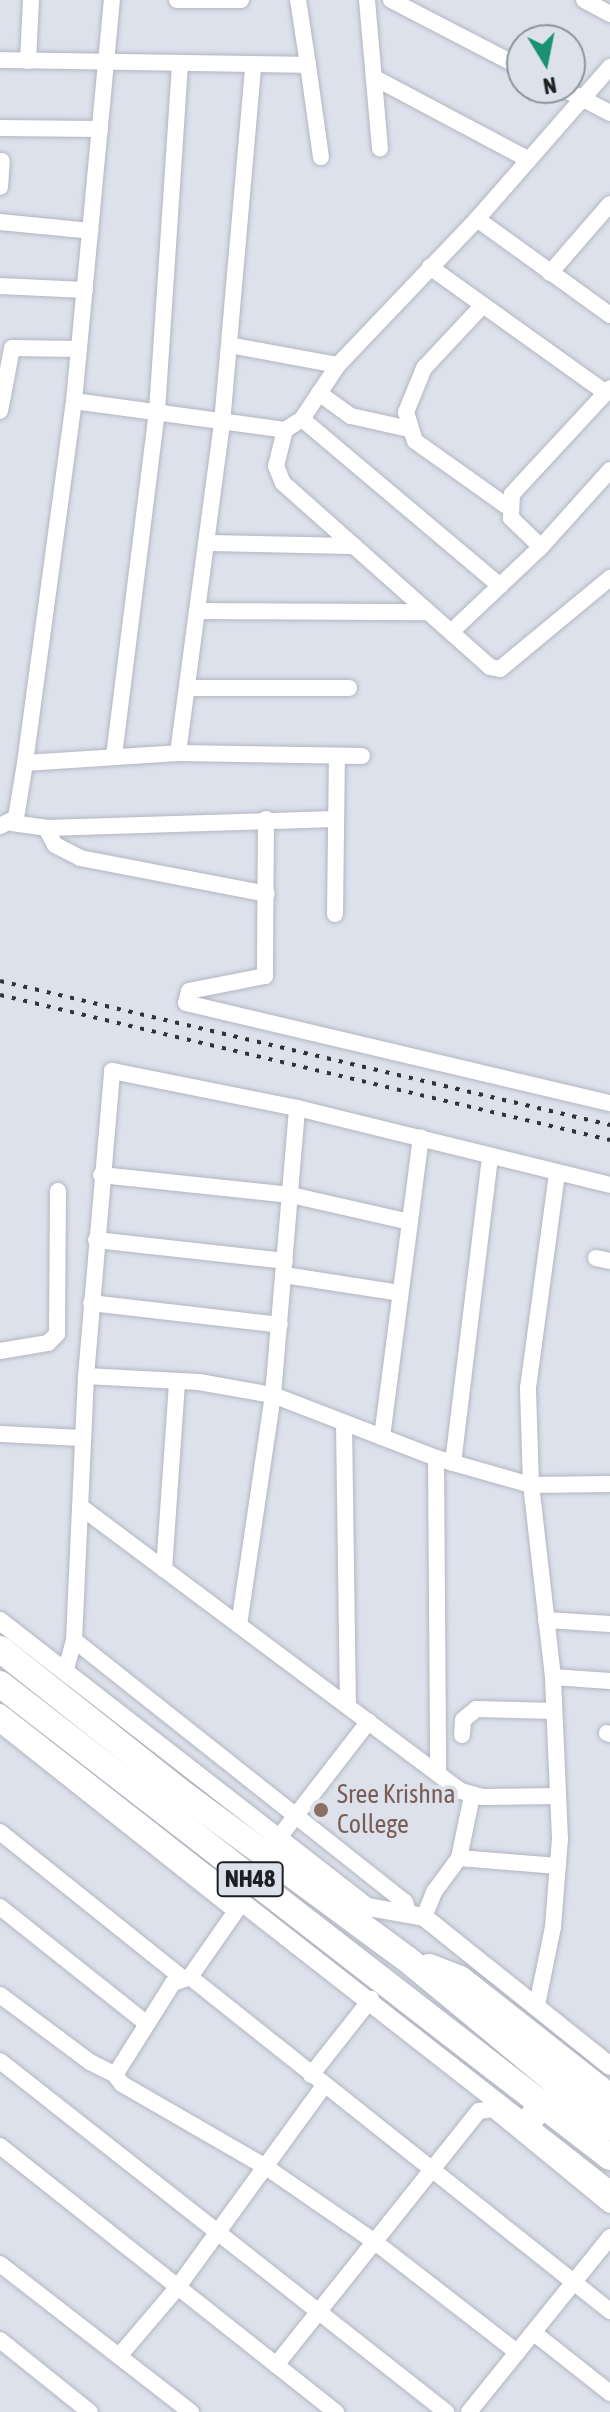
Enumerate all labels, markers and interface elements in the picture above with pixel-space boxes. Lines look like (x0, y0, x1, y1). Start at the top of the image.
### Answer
north arrow (506, 24, 586, 104)
text: N (541, 72, 558, 100)
place label: Sree Krishna College (337, 1779, 456, 1840)
marker: Sree Krishna College (312, 1801, 330, 1819)
road number: NH48 (216, 1859, 284, 1899)

